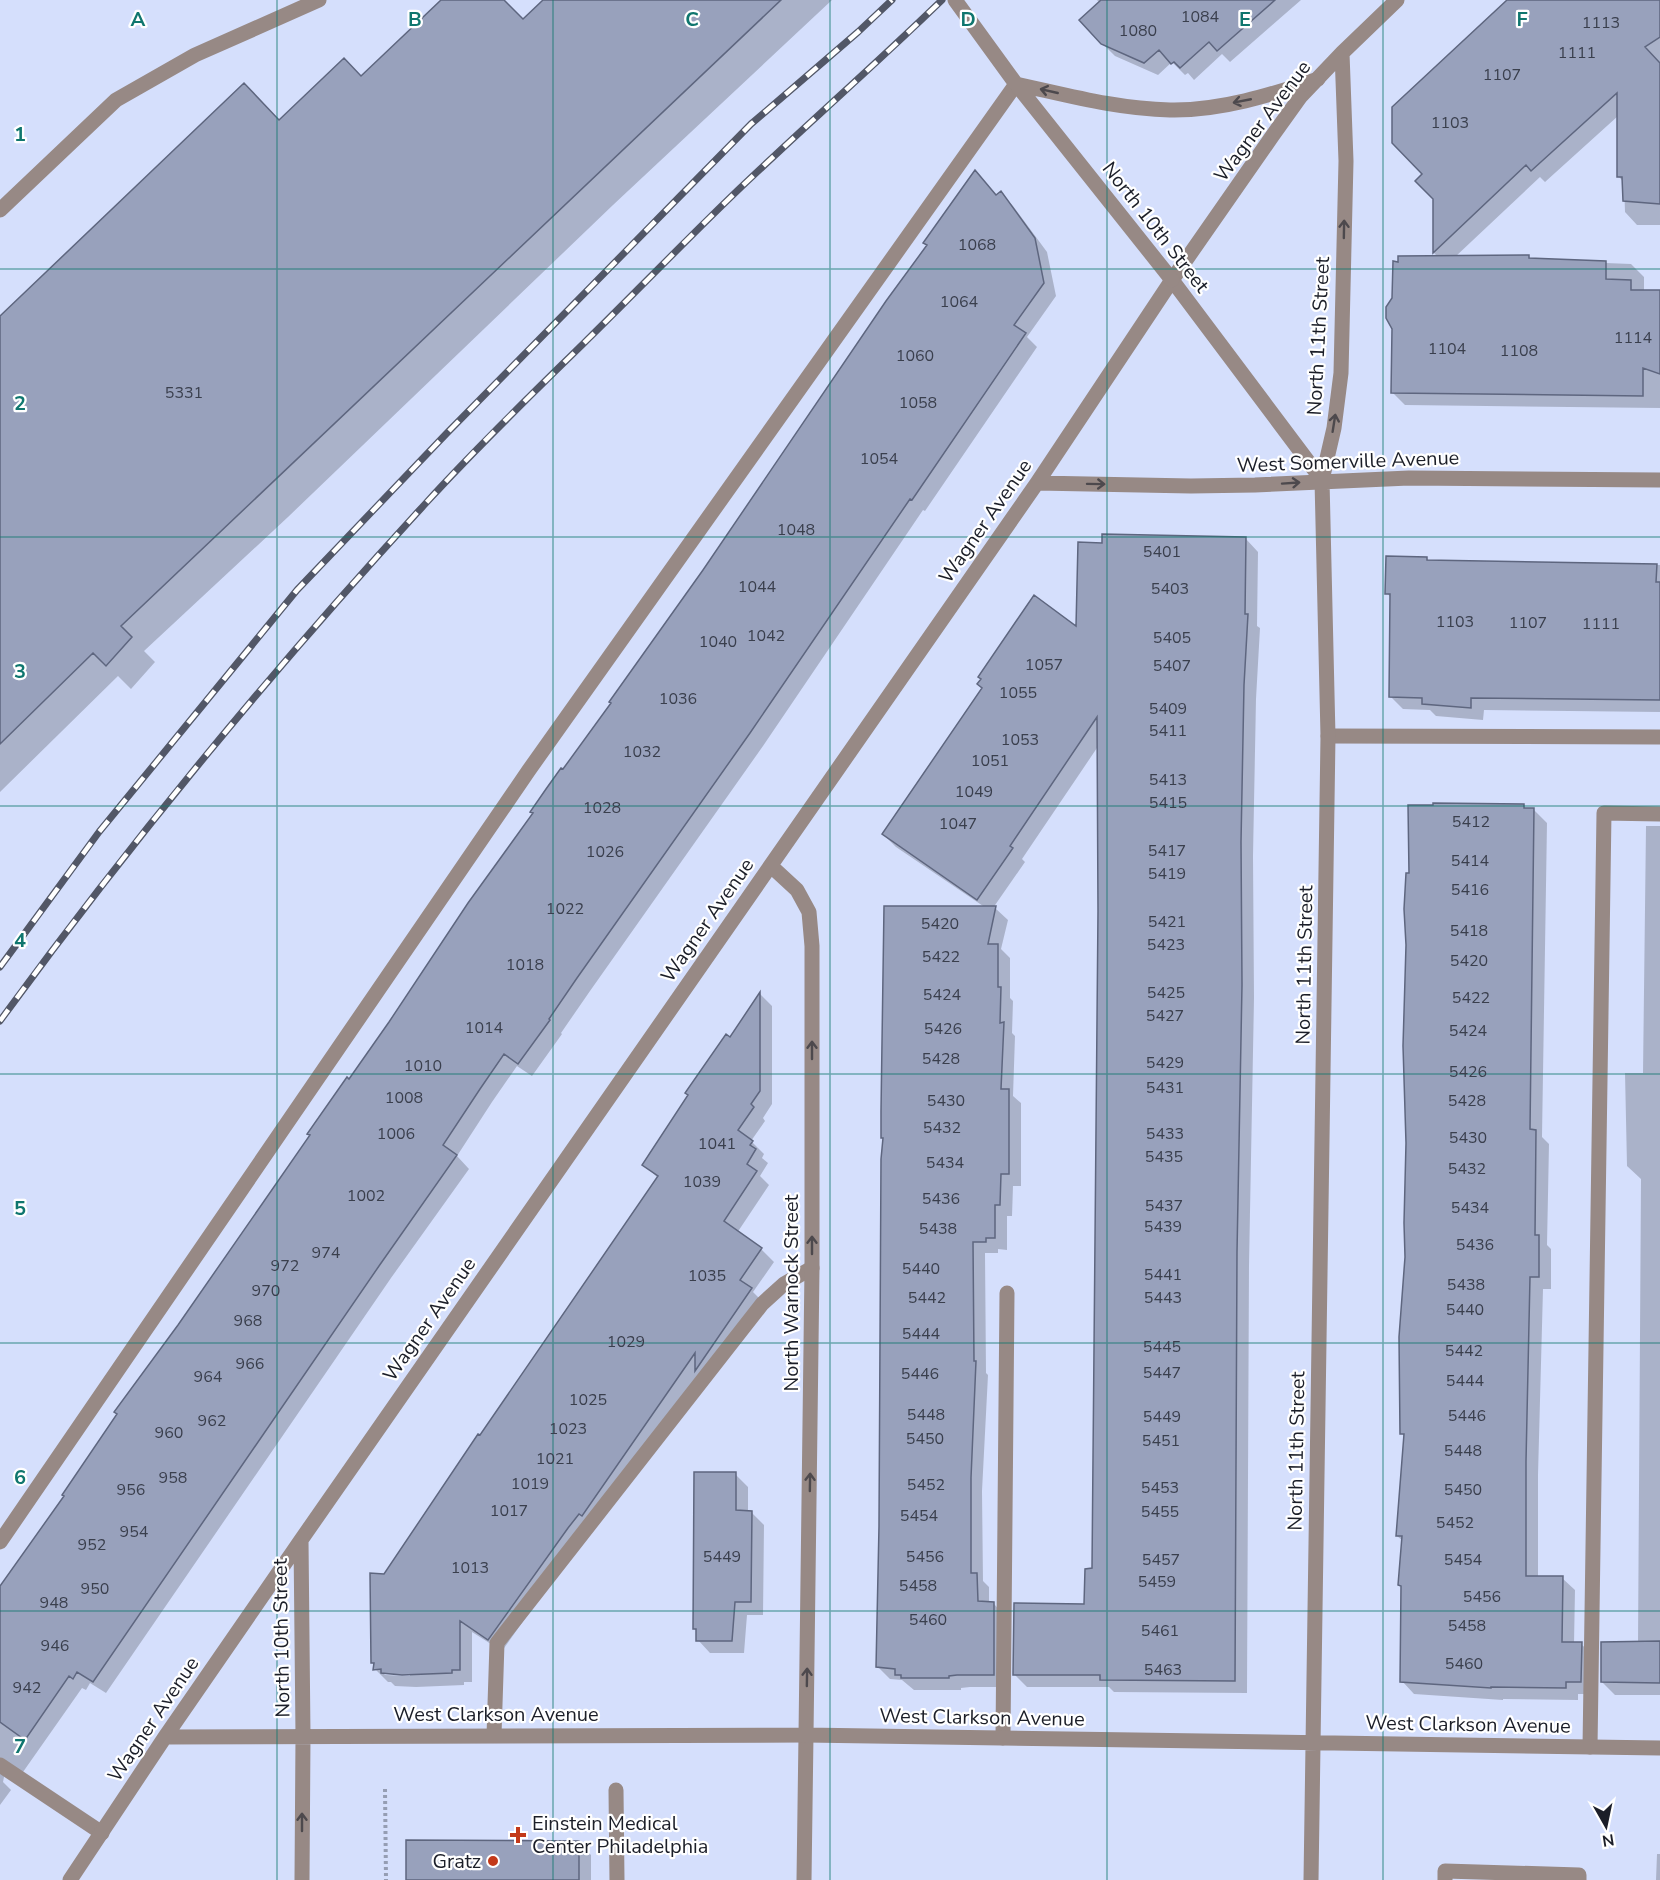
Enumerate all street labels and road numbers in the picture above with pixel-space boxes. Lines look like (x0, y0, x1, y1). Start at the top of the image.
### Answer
street label: Wagner Avenue (1208, 55, 1317, 188)
street label: North 10th Street (1096, 156, 1216, 299)
street label: North 11th Street (1301, 255, 1336, 416)
street label: West Somerville Avenue (1236, 444, 1460, 479)
street label: Wagner Avenue (933, 454, 1038, 589)
street label: Wagner Avenue (655, 853, 760, 988)
street label: North 11th Street (1290, 884, 1319, 1045)
street label: North Warnock Street (778, 1193, 805, 1392)
street label: Wagner Avenue (377, 1252, 482, 1387)
street label: North 11th Street (1282, 1370, 1311, 1531)
street label: North 10th Street (267, 1557, 296, 1718)
street label: Wagner Avenue (102, 1651, 205, 1787)
street label: West Clarkson Avenue (393, 1701, 599, 1728)
street label: West Clarkson Avenue (879, 1702, 1085, 1733)
street label: West Clarkson Avenue (1365, 1709, 1571, 1740)

